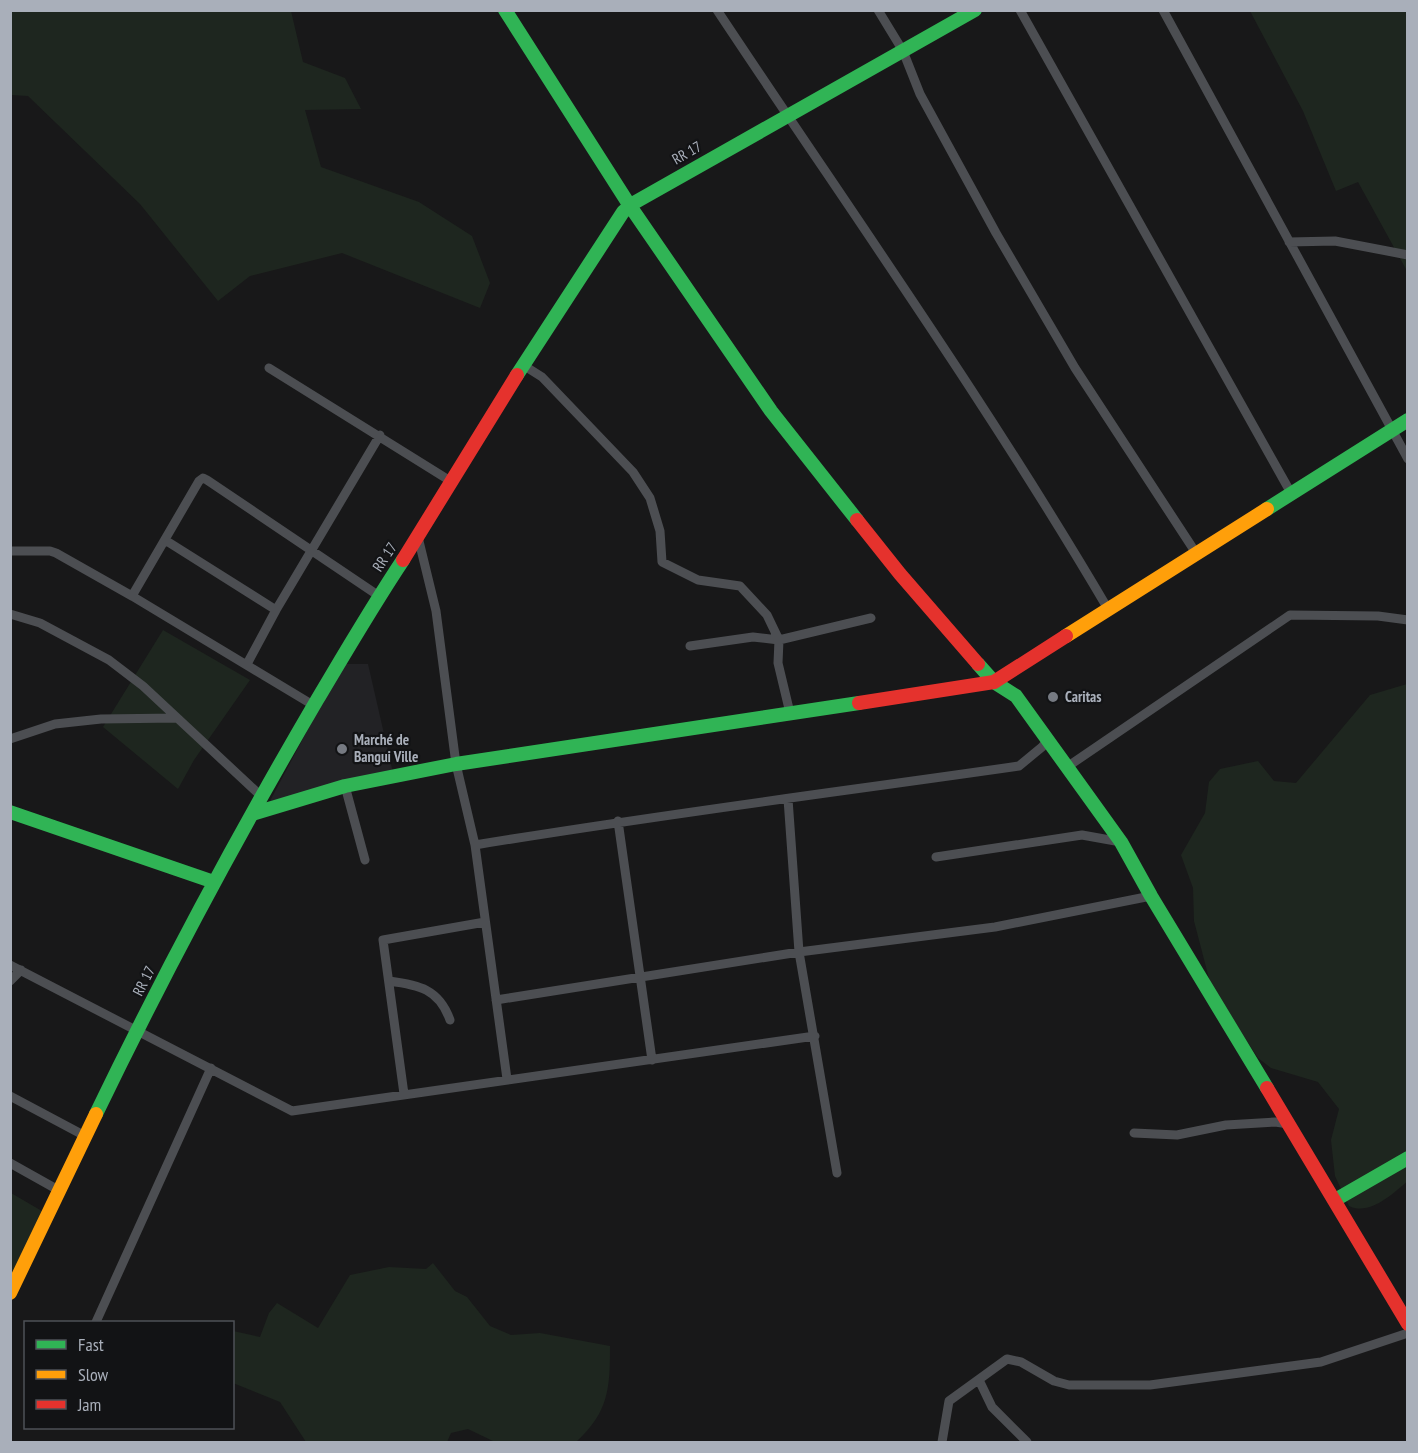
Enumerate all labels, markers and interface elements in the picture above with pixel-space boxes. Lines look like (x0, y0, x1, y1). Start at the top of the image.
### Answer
street label: RR 17 (669, 137, 705, 169)
street label: RR 17 (368, 539, 401, 575)
place label: Caritas (1065, 687, 1102, 706)
marker: Caritas (1046, 690, 1060, 704)
place label: Marché de Bangui Ville (354, 730, 418, 766)
marker: Marché de Bangui Ville (335, 742, 349, 756)
street label: RR 17 (128, 963, 159, 999)
legend (24, 1321, 234, 1429)
text: Fast (78, 1333, 104, 1356)
text: Slow (78, 1363, 109, 1386)
text: Jam (77, 1393, 101, 1416)

